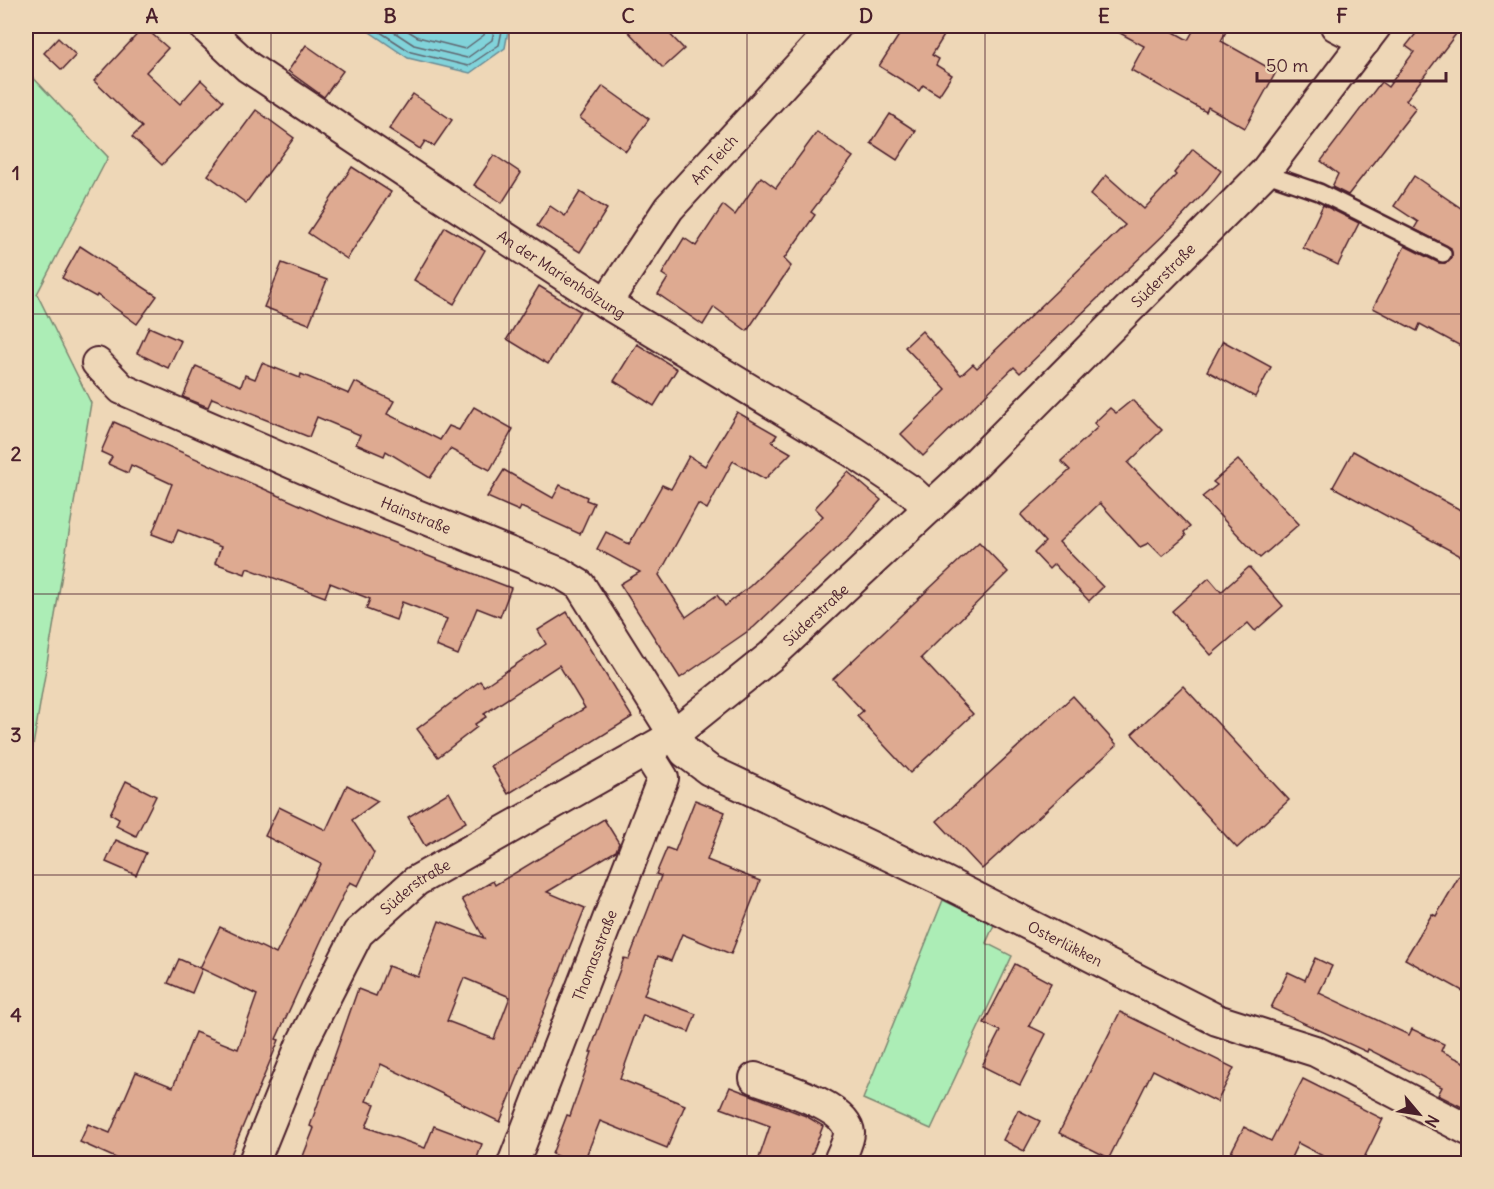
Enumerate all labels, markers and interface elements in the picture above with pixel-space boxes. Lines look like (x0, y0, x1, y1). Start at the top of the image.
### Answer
text: A (146, 3, 159, 28)
text: B (383, 3, 397, 28)
text: C (621, 3, 635, 28)
text: D (859, 3, 873, 28)
text: E (1098, 3, 1110, 28)
text: F (1336, 3, 1348, 28)
scale bar (1257, 45, 1446, 83)
text: 50 m (1266, 54, 1308, 77)
street label: Am Teich (686, 130, 741, 188)
text: 1 (12, 160, 20, 185)
street label: An der Marienhölzung (494, 226, 629, 322)
street label: Süderstraße (1127, 239, 1199, 311)
text: 2 (11, 441, 22, 466)
street label: Hainstraße (378, 492, 454, 538)
street label: Süderstraße (779, 579, 852, 650)
text: 3 (10, 722, 22, 747)
street label: Süderstraße (376, 854, 453, 918)
street label: Thomasstraße (568, 907, 620, 1003)
street label: Osterlükken (1025, 916, 1106, 970)
text: 4 (10, 1002, 22, 1027)
north arrow (1389, 1084, 1449, 1144)
text: N (1421, 1112, 1444, 1131)

